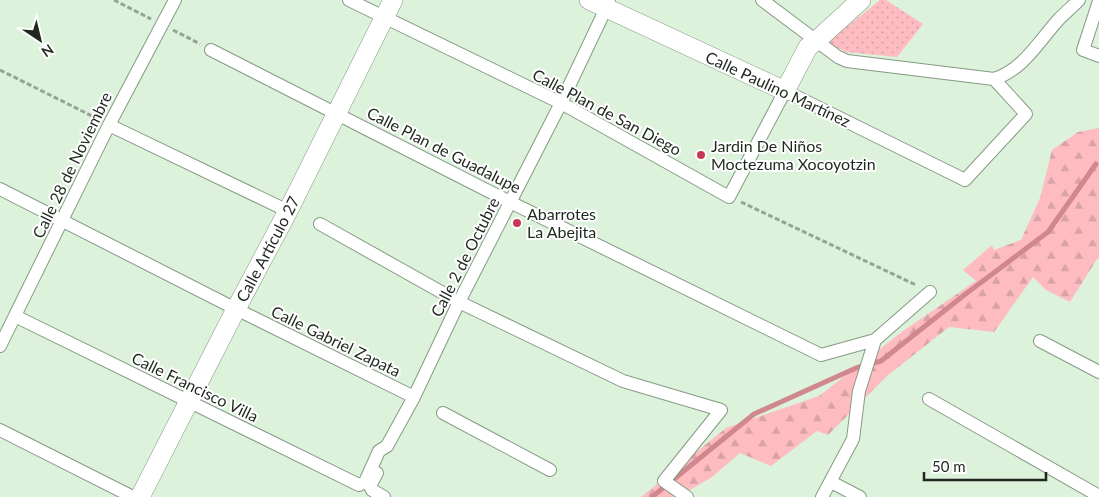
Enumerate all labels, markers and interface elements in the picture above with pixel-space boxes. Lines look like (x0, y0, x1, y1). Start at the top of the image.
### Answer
north arrow (15, 15, 65, 65)
text: N (38, 41, 57, 61)
street label: Calle Paulino Martínez (703, 47, 854, 130)
street label: Calle Plan de San Diego (530, 64, 685, 159)
street label: Calle 28 de Noviembre (28, 89, 115, 241)
street label: Calle Plan de Guadalupe (364, 103, 524, 197)
place label: Jardin De Niños Moctezuma Xocoyotzin (711, 136, 876, 173)
marker: Jardin De Niños Moctezuma Xocoyotzin (695, 149, 707, 161)
street label: Calle Artículo 27 (232, 193, 303, 305)
street label: Calle 2 de Octubre (426, 194, 503, 320)
place label: Abarrotes La Abejita (527, 204, 596, 241)
marker: Abarrotes La Abejita (511, 217, 523, 229)
street label: Calle Gabriel Zapata (269, 301, 404, 380)
street label: Calle Francisco Villa (129, 348, 262, 425)
scale bar (924, 450, 1046, 482)
text: 50 m (932, 457, 966, 475)

